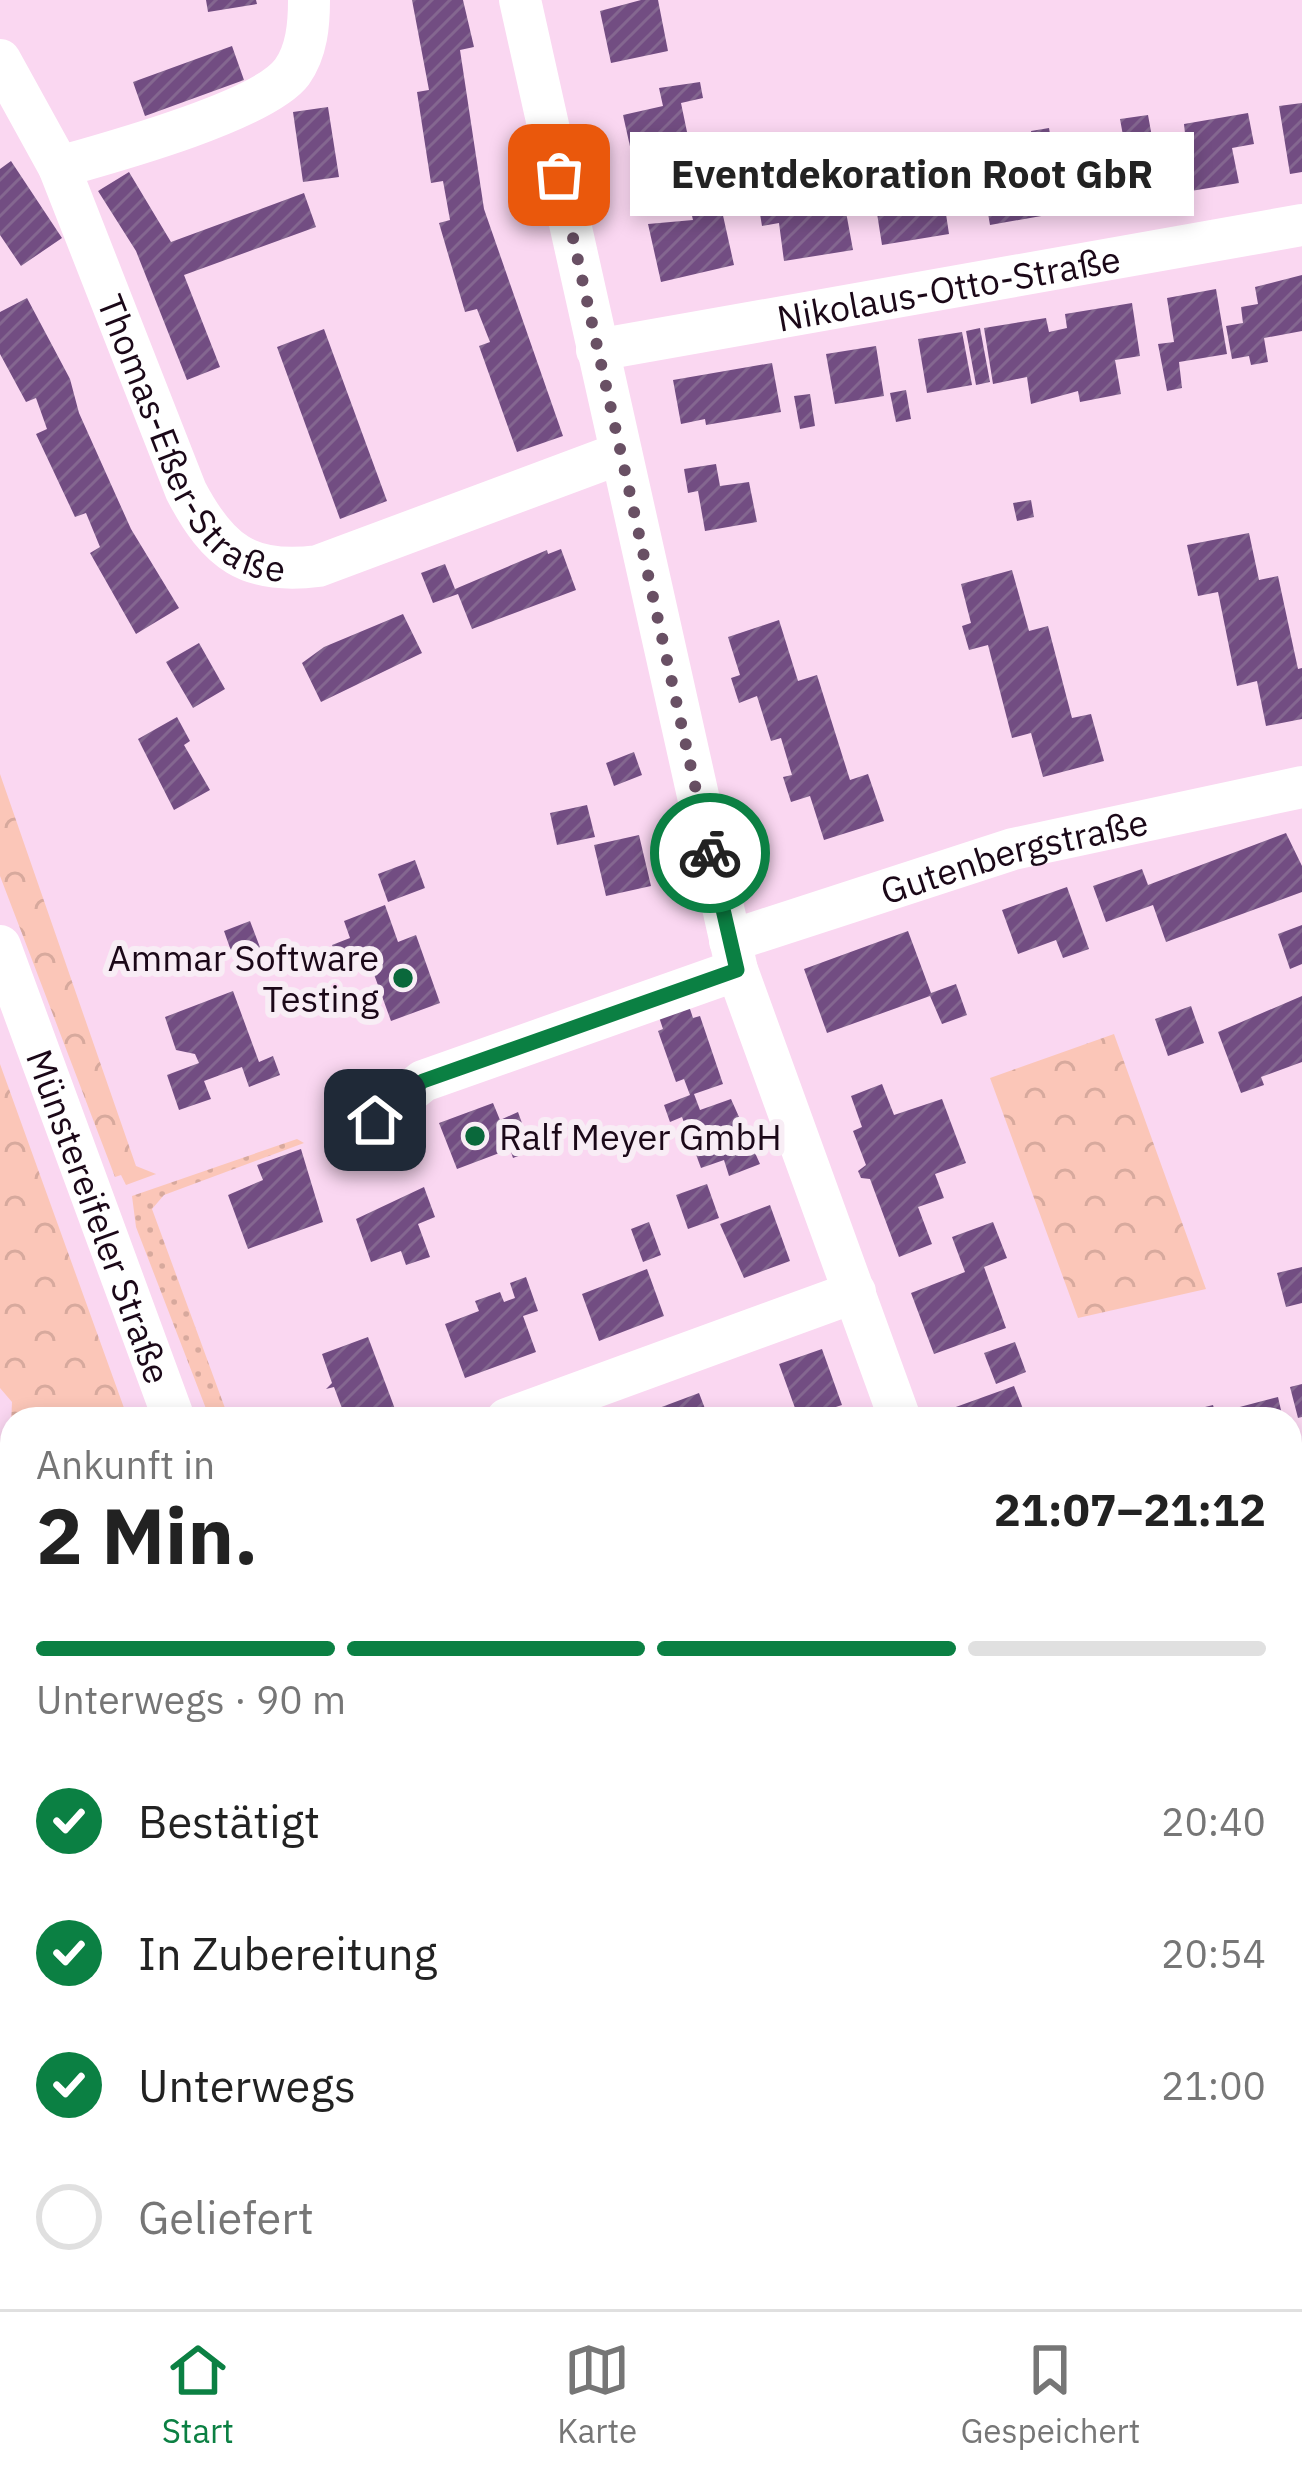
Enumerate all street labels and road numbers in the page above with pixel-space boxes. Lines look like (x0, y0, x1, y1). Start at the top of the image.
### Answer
street label: Nikolaus-Otto-Straße (773, 234, 1124, 341)
street label: Thomas-Eßer-Straße (88, 288, 288, 592)
street label: Gutenbergstraße (874, 797, 1152, 914)
street label: Münstereifeler Straße (16, 1043, 182, 1390)

